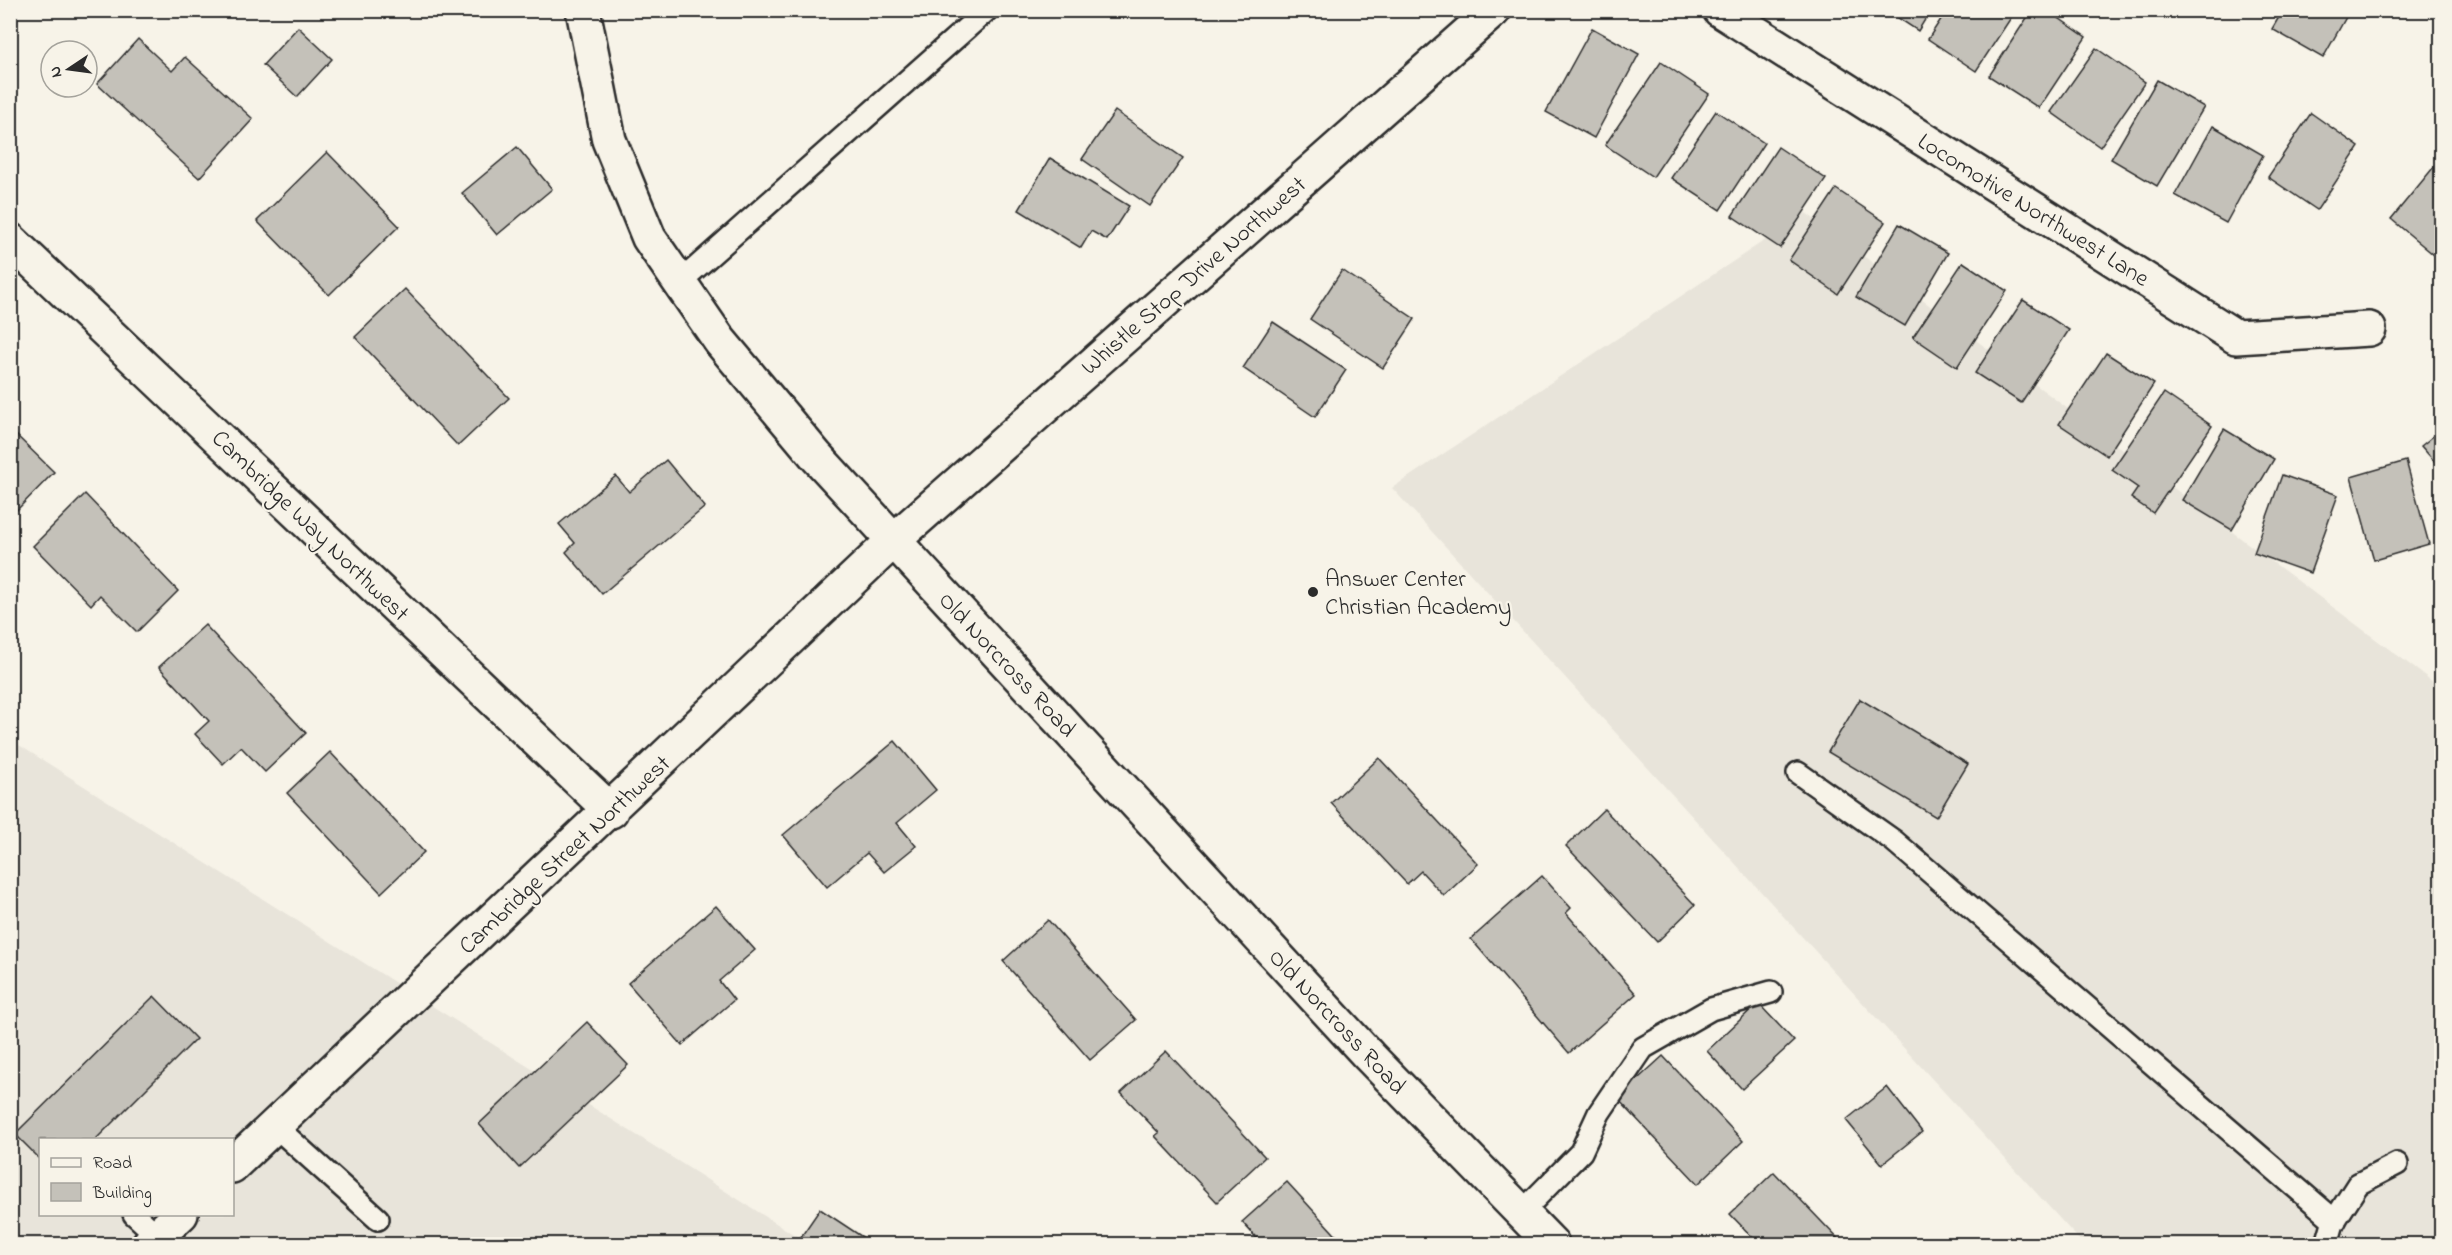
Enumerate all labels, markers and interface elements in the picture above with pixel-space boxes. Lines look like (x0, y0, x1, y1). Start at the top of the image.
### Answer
north arrow (39, 39, 99, 99)
text: N (43, 64, 69, 80)
street label: Locomotive Northwest Lane (1910, 125, 2156, 297)
street label: Whistle Stop Drive Northwest (1074, 169, 1315, 385)
street label: Cambridge Way Northwest (202, 423, 416, 632)
place label: Answer Center Christian Academy (1325, 563, 1511, 627)
street label: Old Norcross Road (929, 585, 1084, 747)
marker: Answer Center Christian Academy (1306, 585, 1320, 599)
street label: Cambridge Street Northwest (452, 748, 680, 964)
street label: Old Norcross Road (1259, 942, 1414, 1104)
legend (39, 1138, 234, 1216)
text: Road (93, 1151, 132, 1177)
text: Building (92, 1181, 152, 1208)

